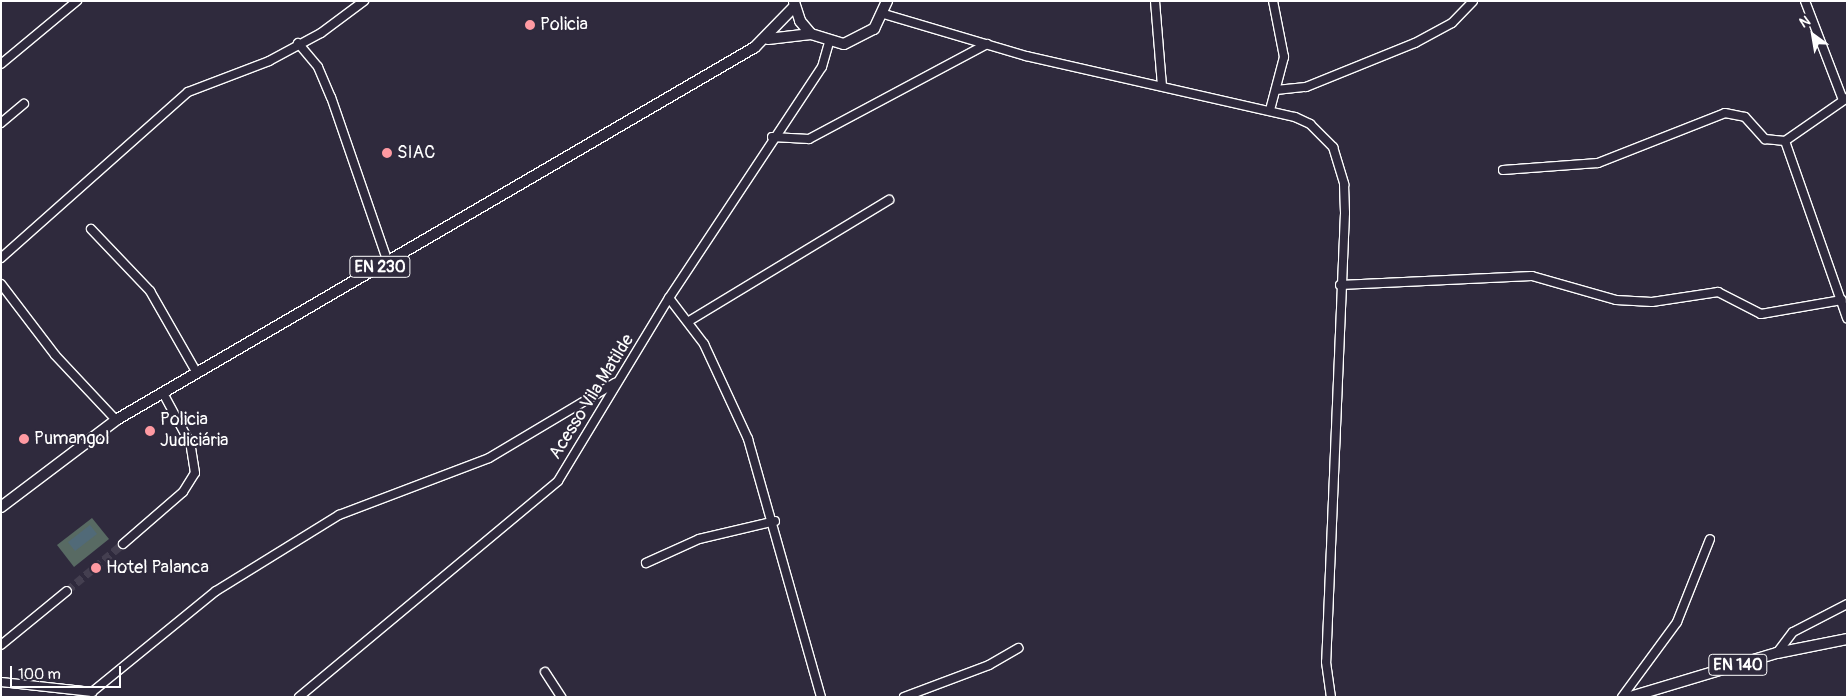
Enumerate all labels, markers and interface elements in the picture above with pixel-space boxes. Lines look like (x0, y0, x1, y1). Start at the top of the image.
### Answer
north arrow (1788, 10, 1838, 60)
text: N (1796, 12, 1813, 32)
place label: Policia (540, 14, 588, 36)
marker: Policia (524, 19, 536, 31)
place label: SIAC (397, 142, 435, 164)
marker: SIAC (381, 147, 393, 159)
road number: EN 230 (349, 253, 411, 280)
street label: Acesso Vila Matilde (545, 331, 639, 463)
place label: Policia Judiciária (160, 410, 228, 452)
marker: Policia Judiciária (144, 425, 156, 437)
place label: Pumangol (34, 428, 109, 450)
marker: Pumangol (18, 433, 30, 445)
place label: Hotel Palanca (106, 557, 209, 579)
marker: Hotel Palanca (90, 562, 102, 574)
road number: EN 140 (1708, 652, 1768, 678)
scale bar (12, 656, 124, 688)
text: 100 m (18, 665, 61, 684)

